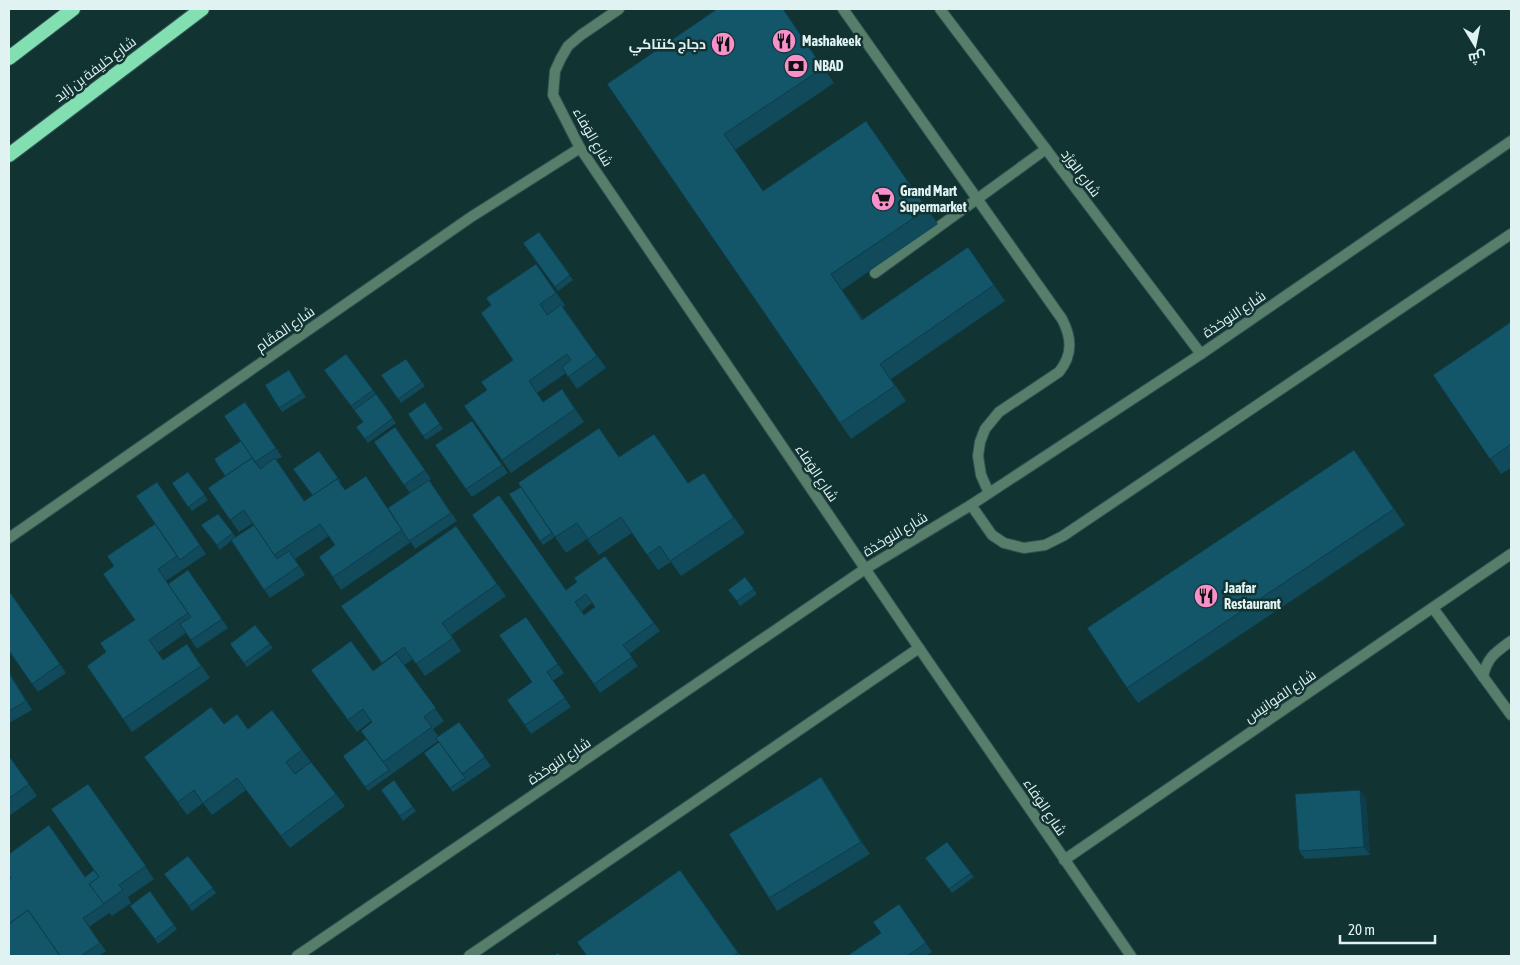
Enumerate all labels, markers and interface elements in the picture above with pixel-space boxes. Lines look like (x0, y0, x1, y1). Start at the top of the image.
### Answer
north arrow (1450, 20, 1500, 70)
restaurant icon: Mashakeek (771, 28, 797, 54)
restaurant icon: دجاج كنتاكي (710, 31, 736, 57)
street label: شارع خليفة بن زايد (51, 33, 140, 106)
place label: Mashakeek (802, 33, 862, 49)
place label: دجاج كنتاكي (629, 36, 706, 56)
text: ش (1467, 47, 1487, 67)
bank icon: NBAD (783, 53, 809, 79)
place label: NBAD (814, 58, 844, 74)
street label: شارع الوَفاء (569, 105, 616, 170)
street label: شارع الوَرْد (1057, 146, 1104, 200)
place label: Grand Mart Supermarket (900, 183, 967, 215)
supermarket icon: Grand Mart Supermarket (870, 186, 896, 212)
street label: شارع النوخذة (1200, 287, 1269, 342)
street label: شارع المَقَام (253, 303, 319, 357)
street label: شارع الوَفاء (791, 442, 842, 505)
street label: شارع النوخذة (860, 509, 931, 560)
place label: Jaafar Restaurant (1223, 580, 1281, 612)
restaurant icon: Jaafar Restaurant (1193, 583, 1219, 609)
street label: شارع الفوانيس (1241, 666, 1319, 727)
street label: شارع النوخذة (525, 734, 594, 789)
street label: شارع الوَفاء (1019, 776, 1070, 839)
scale bar (1340, 912, 1435, 944)
text: 20 m (1348, 921, 1375, 938)

